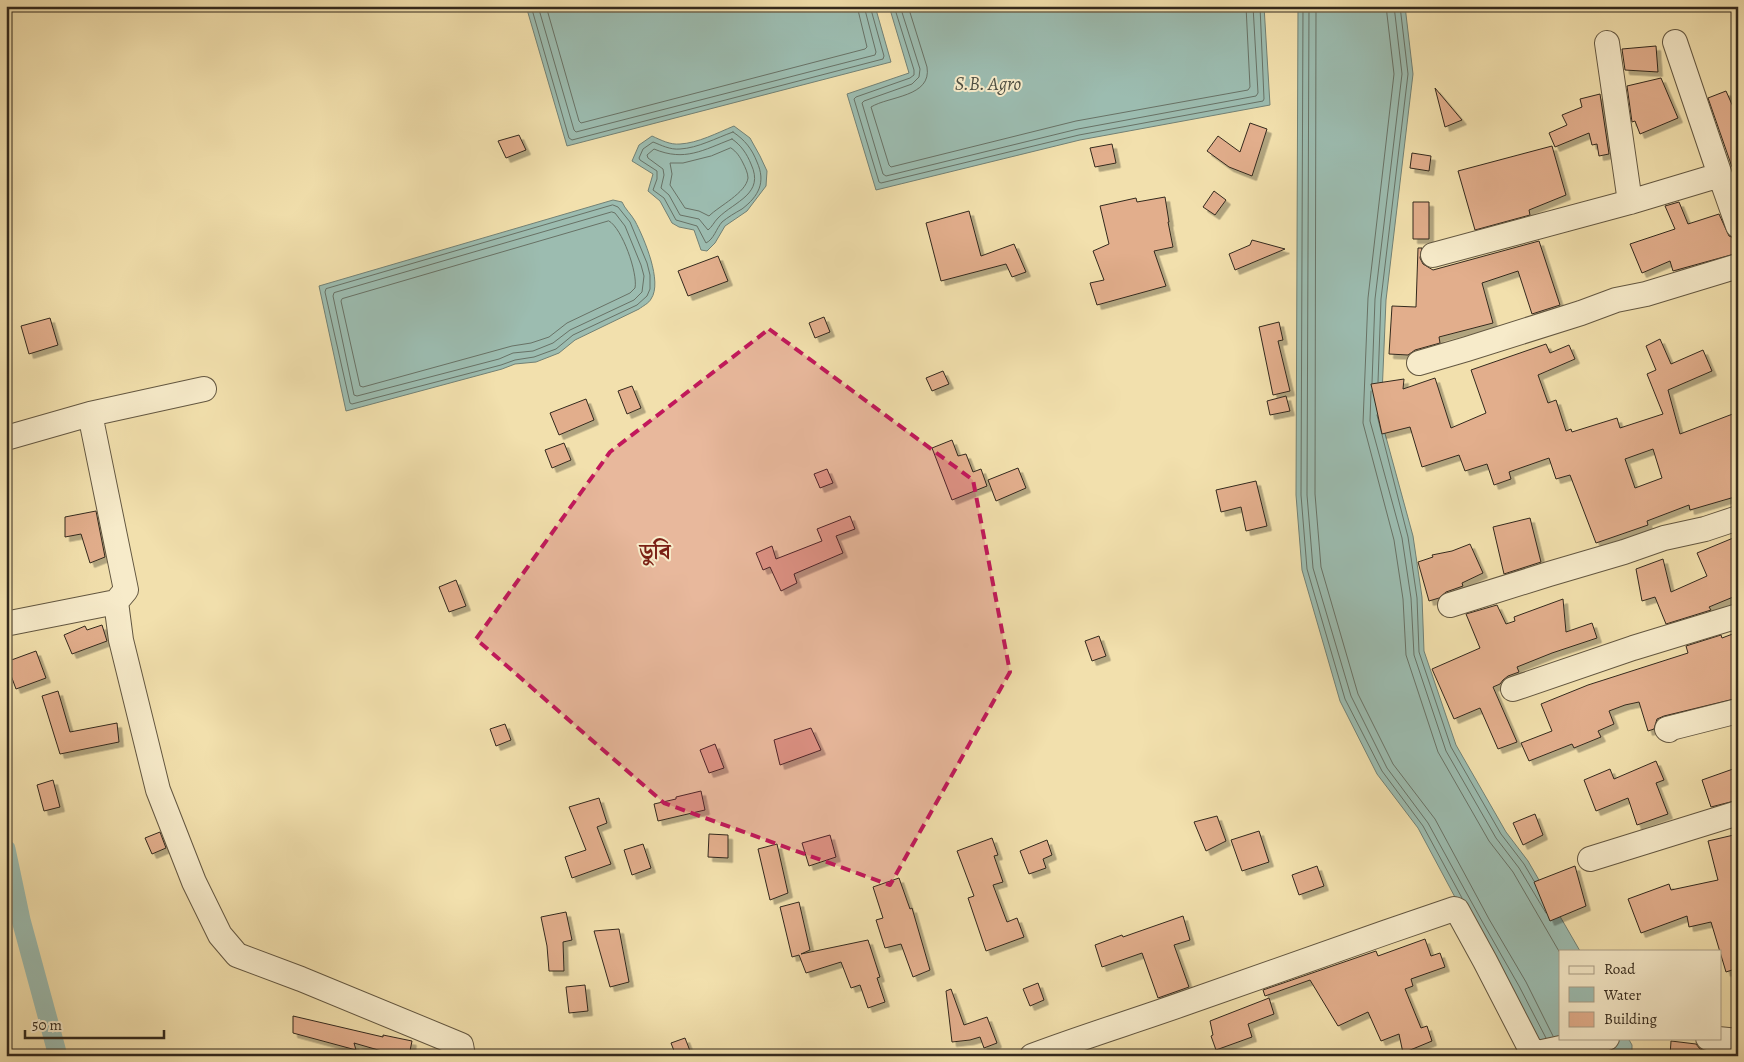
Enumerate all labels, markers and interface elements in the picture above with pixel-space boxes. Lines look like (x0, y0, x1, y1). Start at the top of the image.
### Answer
water label: S.B. Agro (955, 71, 1022, 97)
district label: ডুবি (638, 537, 672, 567)
legend (1559, 950, 1722, 1040)
text: Road (1604, 959, 1636, 979)
text: Water (1603, 985, 1641, 1005)
scale bar (25, 1007, 164, 1039)
text: Building (1604, 1009, 1657, 1029)
text: 50 m (32, 1015, 62, 1035)

